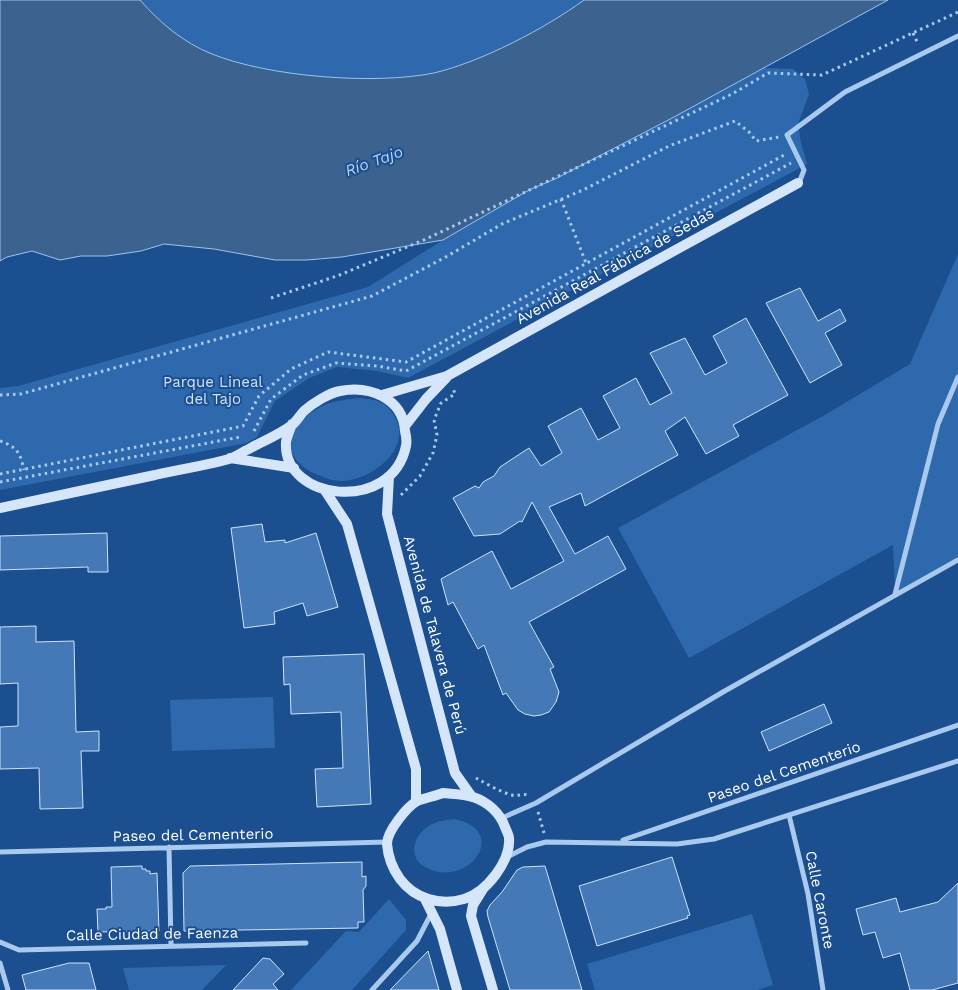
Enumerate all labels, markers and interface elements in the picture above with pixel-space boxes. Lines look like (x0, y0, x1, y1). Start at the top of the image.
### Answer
water label: Río Tajo (342, 142, 406, 180)
street label: Avenida Real Fábrica de Sedas (513, 204, 717, 328)
park label: Parque Lineal del Tajo (163, 373, 263, 408)
street label: Avenida de Talavera de Perú (400, 534, 470, 736)
street label: Paseo del Cementerio (705, 737, 863, 807)
street label: Paseo del Cementerio (113, 825, 273, 845)
street label: Calle Caronte (802, 849, 838, 951)
street label: Calle Ciudad de Faenza (66, 923, 239, 945)

